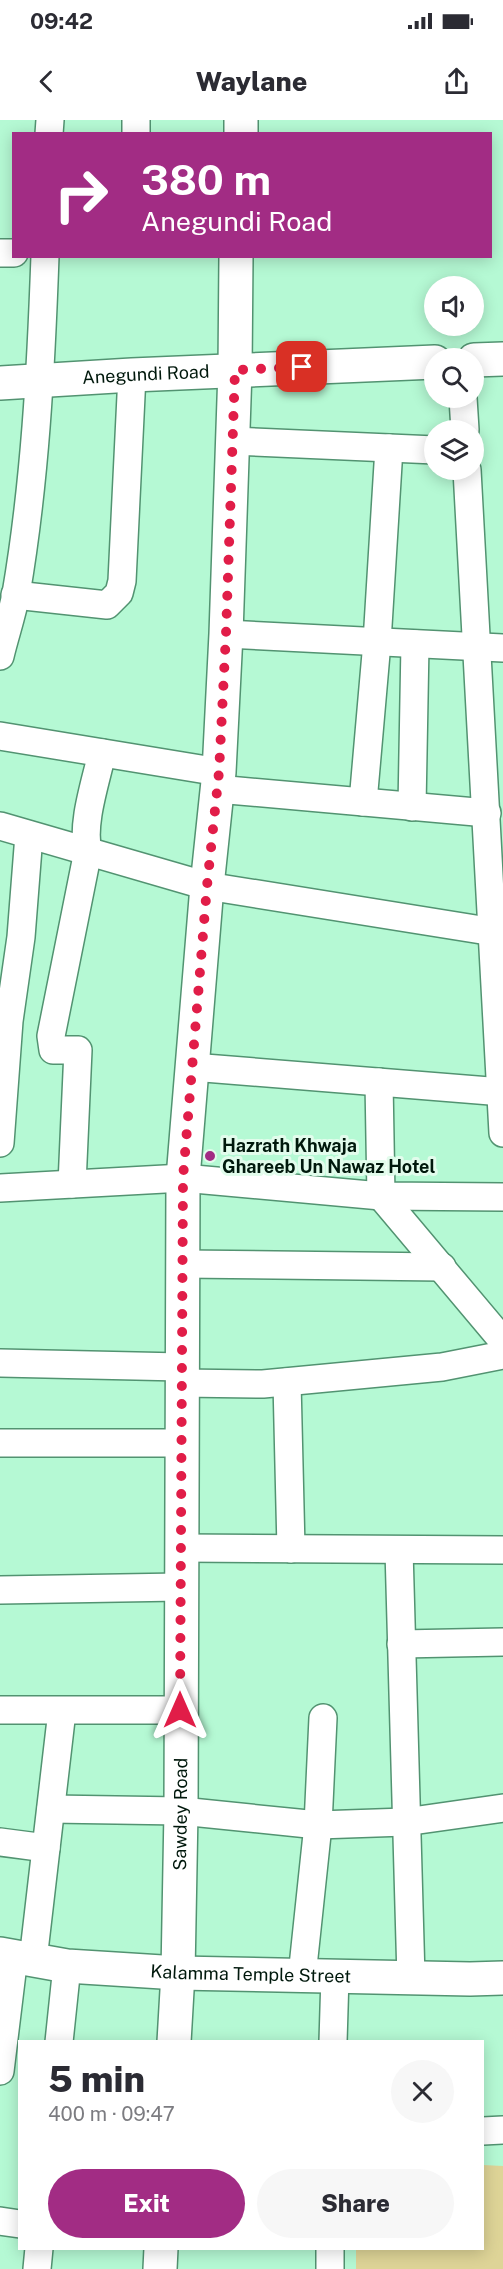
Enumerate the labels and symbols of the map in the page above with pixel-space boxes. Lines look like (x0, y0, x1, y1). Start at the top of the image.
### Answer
pin (276, 341, 327, 392)
street label: Anegundi Road (81, 361, 210, 388)
place label: Hazrath Khwaja Ghareeb Un Nawaz Hotel (222, 1135, 435, 1177)
marker: Hazrath Khwaja Ghareeb Un Nawaz Hotel (203, 1149, 217, 1163)
position arrow (148, 1678, 212, 1742)
street label: Sawdey Road (169, 1758, 191, 1871)
street label: Kalamma Temple Street (150, 1960, 351, 1987)

